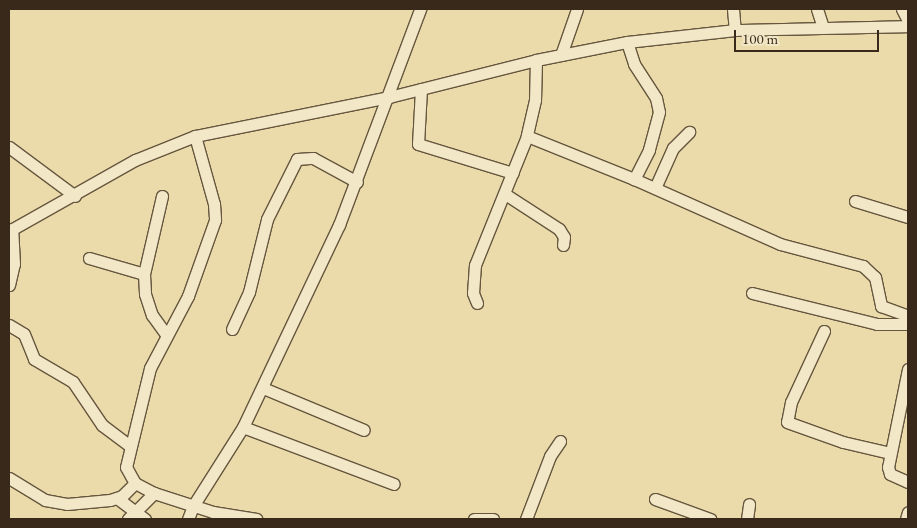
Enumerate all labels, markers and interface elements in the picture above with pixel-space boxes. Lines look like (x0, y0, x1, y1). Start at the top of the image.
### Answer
scale bar (737, 20, 882, 52)
text: 100 m (742, 29, 778, 48)

